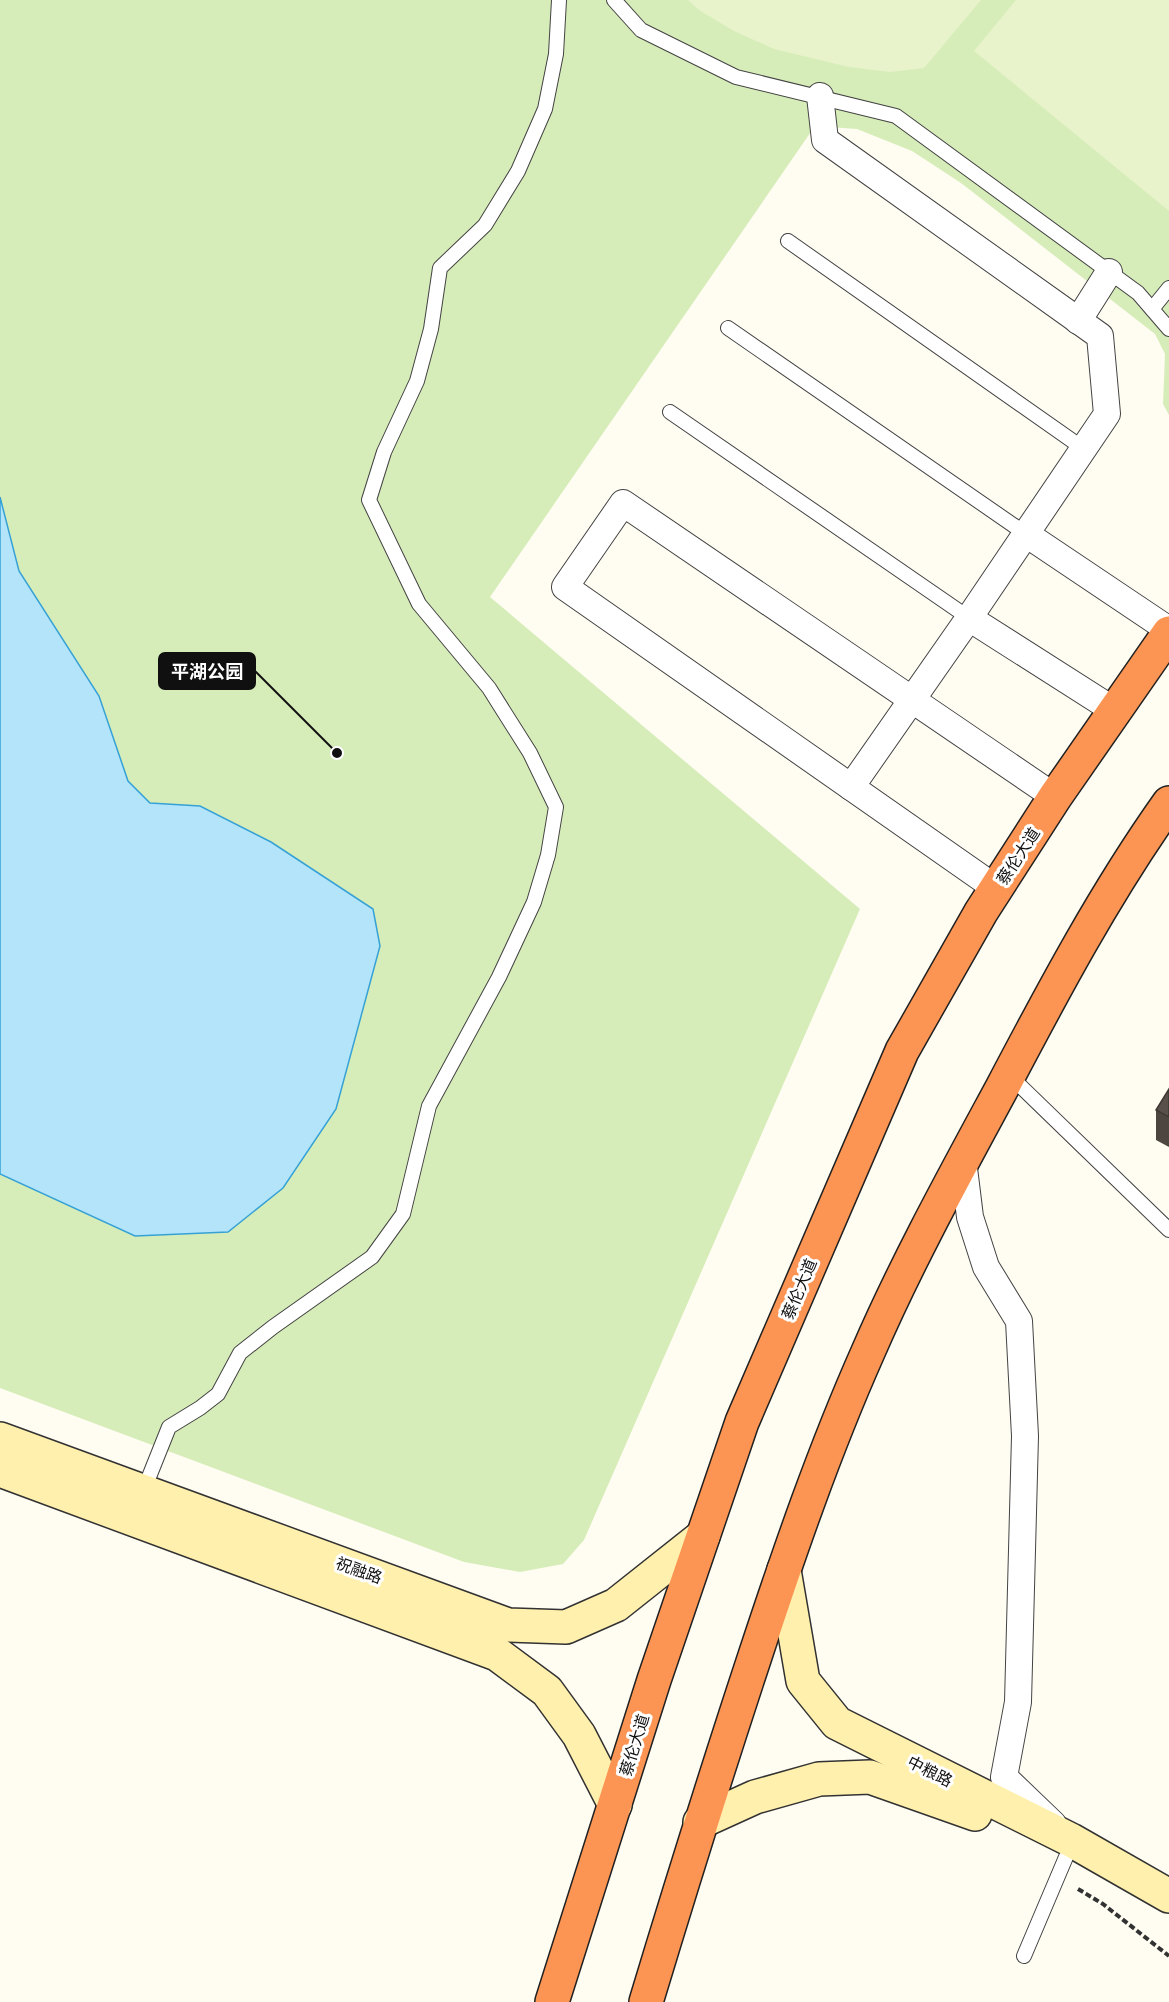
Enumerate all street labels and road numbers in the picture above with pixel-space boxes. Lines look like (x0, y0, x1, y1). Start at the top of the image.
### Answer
street label: 蔡伦大道 (992, 824, 1044, 888)
street label: 蔡伦大道 (777, 1256, 821, 1322)
street label: 祝融路 (333, 1552, 385, 1588)
street label: 蔡伦大道 (615, 1711, 653, 1779)
street label: 中粮路 (904, 1751, 956, 1791)

